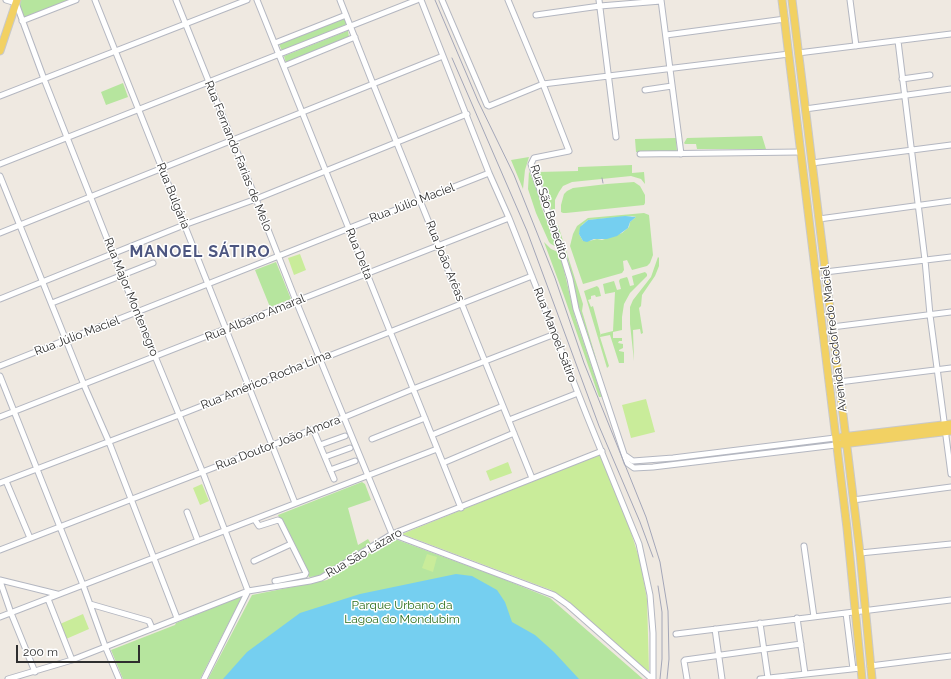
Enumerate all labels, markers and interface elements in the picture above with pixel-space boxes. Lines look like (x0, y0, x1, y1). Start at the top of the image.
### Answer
street label: Rua Fernando Farias de Melo (201, 79, 275, 233)
street label: Rua Bulgária (153, 161, 193, 231)
street label: Rua São Benedito (527, 163, 571, 261)
street label: Rua Júlio Maciel (367, 180, 457, 226)
street label: Rua João Arêas (422, 219, 468, 303)
street label: Rua Delta (342, 226, 376, 282)
street label: Rua Major Montenegro (101, 236, 161, 358)
district label: MANOEL SÁTIRO (129, 242, 271, 262)
street label: Avenida Godofredo Maciel (818, 265, 850, 413)
street label: Rua Manoel Sátiro (530, 285, 580, 385)
street label: Rua Albano Amaral (203, 291, 307, 345)
street label: Rua Júlio Maciel (32, 313, 122, 359)
street label: Rua Américo Rocha Lima (199, 347, 333, 413)
street label: Rua Doutor João Amora (214, 413, 342, 473)
street label: Rua São Lázaro (323, 525, 405, 581)
park label: Parque Urbano da Lagoa do Mondubim (344, 598, 460, 626)
scale bar (18, 637, 142, 663)
text: 200 m (23, 645, 58, 659)

